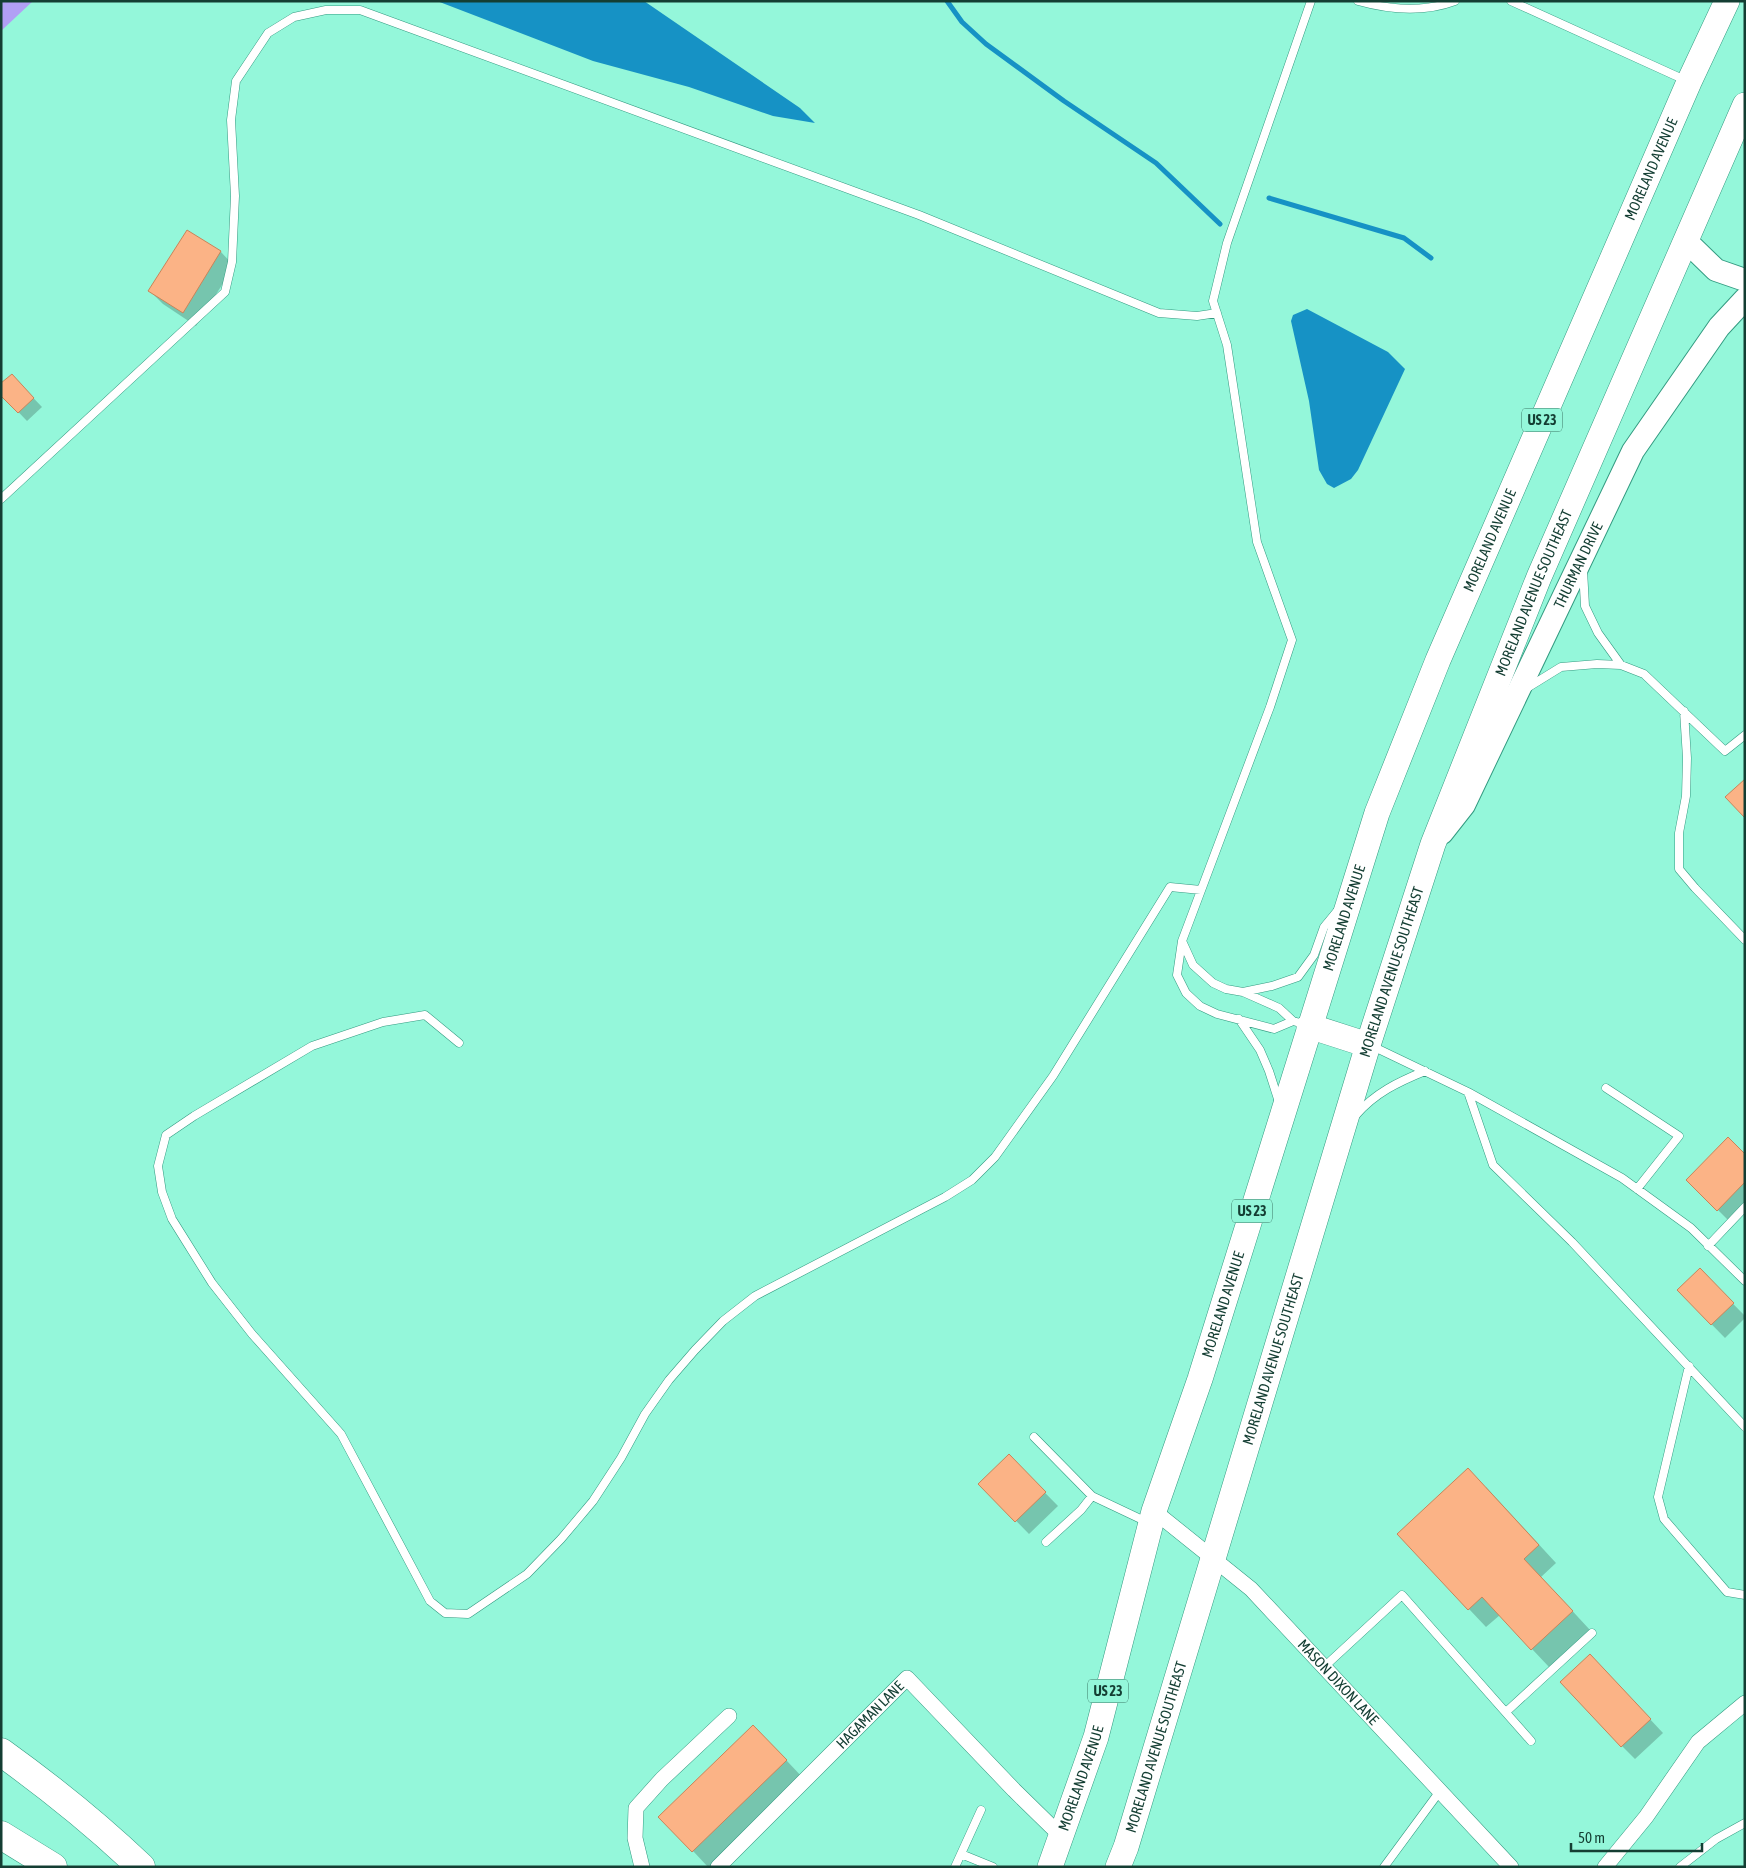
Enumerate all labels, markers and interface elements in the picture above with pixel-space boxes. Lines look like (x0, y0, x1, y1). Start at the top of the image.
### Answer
street label: MORELAND AVENUE (1621, 114, 1681, 223)
road number: US 23 (1522, 408, 1562, 432)
street label: MORELAND AVENUE (1460, 486, 1519, 594)
street label: MORELAND AVENUE SOUTHEAST (1492, 507, 1575, 678)
street label: THURMAN DRIVE (1550, 519, 1606, 611)
street label: MORELAND AVENUE (1319, 862, 1368, 973)
street label: MORELAND AVENUE SOUTHEAST (1356, 884, 1427, 1059)
road number: US 23 (1232, 1200, 1272, 1222)
street label: MORELAND AVENUE (1198, 1249, 1248, 1360)
street label: MORELAND AVENUE SOUTHEAST (1239, 1271, 1307, 1447)
street label: MASON DIXON LANE (1295, 1636, 1383, 1728)
street label: MORELAND AVENUE SOUTHEAST (1122, 1659, 1190, 1835)
street label: HAGAMAN LANE (832, 1677, 907, 1752)
road number: US 23 (1088, 1680, 1128, 1702)
street label: MORELAND AVENUE (1054, 1723, 1107, 1833)
scale bar (1571, 1820, 1702, 1852)
text: 50 m (1578, 1829, 1605, 1846)

